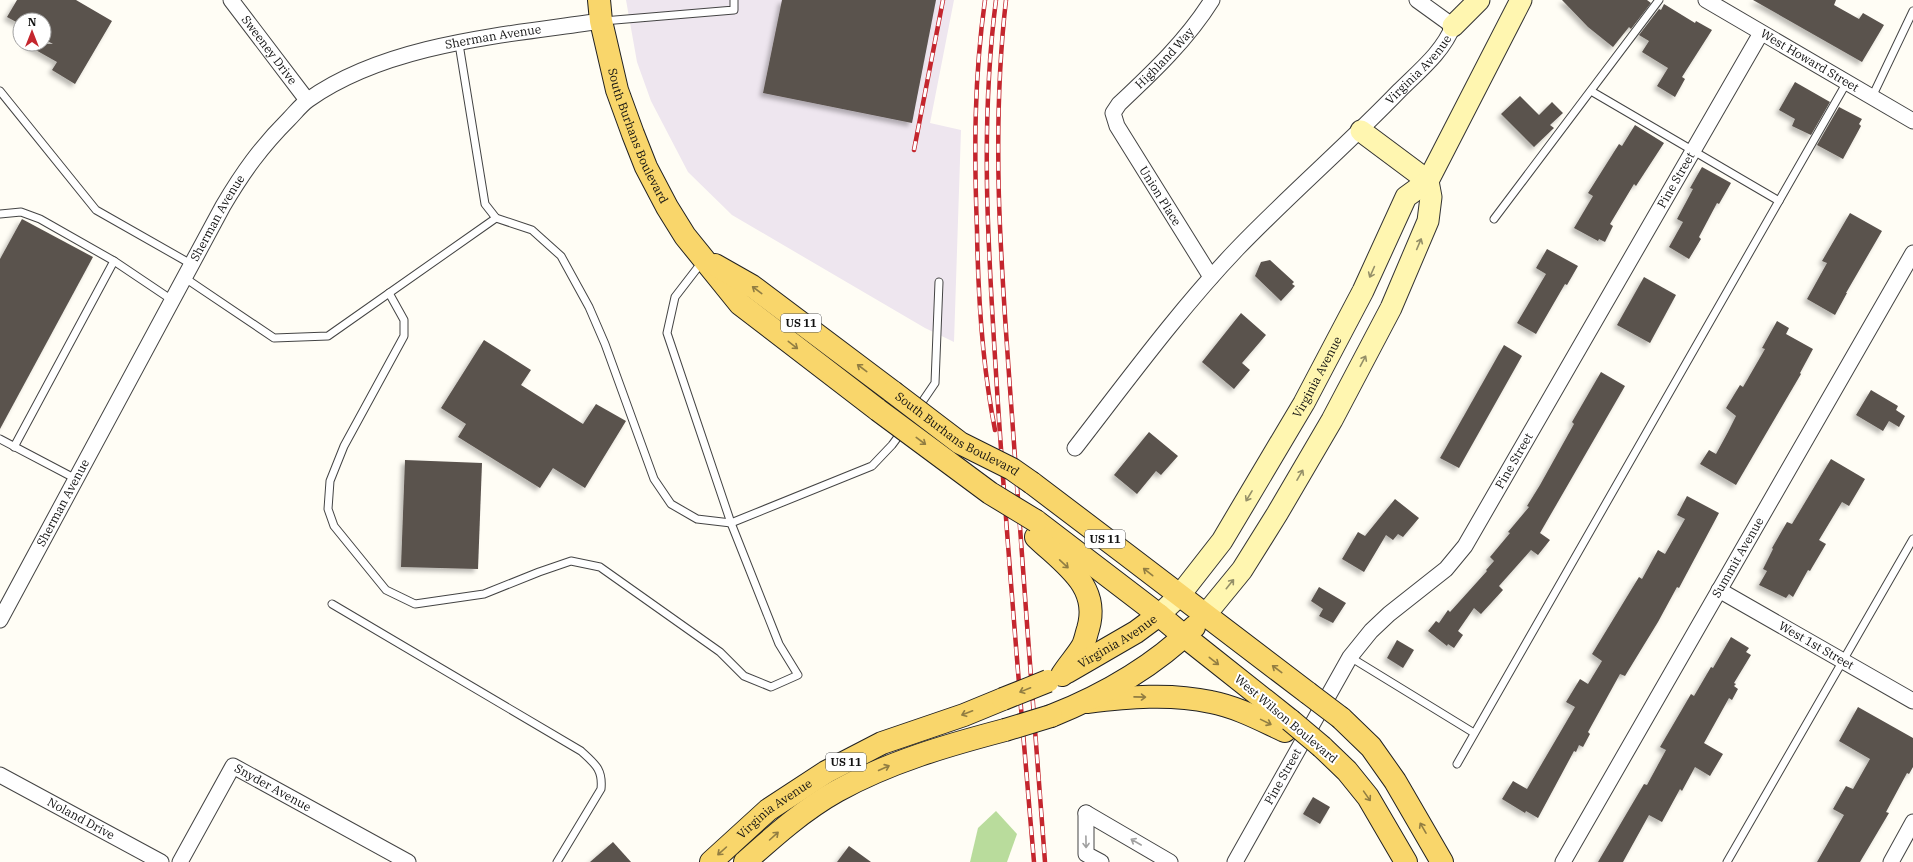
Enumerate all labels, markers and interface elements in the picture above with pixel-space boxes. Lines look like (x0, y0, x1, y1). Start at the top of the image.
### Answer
north arrow (12, 12, 52, 52)
street label: Sweeney Drive (239, 12, 301, 87)
text: N (28, 15, 37, 29)
street label: Sherman Avenue (444, 21, 542, 52)
street label: Highland Way (1132, 24, 1197, 92)
street label: West Howard Street (1758, 26, 1862, 95)
street label: Virginia Avenue (1382, 32, 1454, 107)
street label: South Burhans Boulevard (605, 67, 672, 206)
street label: Pine Street (1654, 149, 1698, 211)
street label: Union Place (1136, 163, 1185, 228)
street label: Sherman Avenue (187, 172, 248, 264)
one-way arrow (1415, 238, 1423, 250)
one-way arrow (1368, 265, 1375, 277)
one-way arrow (752, 286, 763, 294)
road number: US 11 (781, 314, 821, 332)
street label: Virginia Avenue (1289, 334, 1345, 420)
one-way arrow (788, 341, 799, 349)
one-way arrow (1360, 355, 1367, 367)
one-way arrow (856, 364, 867, 372)
street label: South Burhans Boulevard (892, 388, 1022, 479)
street label: Pine Street (1492, 430, 1536, 491)
one-way arrow (915, 437, 926, 446)
street label: Sherman Avenue (33, 456, 92, 549)
one-way arrow (1297, 469, 1305, 481)
one-way arrow (1244, 490, 1252, 502)
street label: Summit Avenue (1708, 514, 1766, 600)
road number: US 11 (1085, 530, 1125, 548)
one-way arrow (1059, 559, 1069, 569)
one-way arrow (1142, 568, 1153, 576)
one-way arrow (1226, 579, 1235, 590)
street label: Virginia Avenue (1075, 611, 1160, 671)
street label: West 1st Street (1776, 618, 1857, 673)
one-way arrow (1209, 656, 1220, 665)
one-way arrow (1272, 665, 1283, 673)
street label: West Wilson Boulevard (1232, 671, 1341, 766)
one-way arrow (1020, 686, 1032, 694)
one-way arrow (1133, 693, 1146, 701)
one-way arrow (961, 710, 973, 718)
one-way arrow (1259, 719, 1271, 726)
street label: Pine Street (1261, 746, 1304, 807)
road number: US 11 (826, 753, 866, 771)
street label: Snyder Avenue (232, 760, 314, 814)
one-way arrow (878, 764, 890, 772)
street label: Virginia Avenue (734, 775, 814, 842)
one-way arrow (1363, 791, 1371, 802)
street label: Noland Drive (45, 794, 117, 843)
one-way arrow (1418, 822, 1426, 834)
one-way arrow (769, 831, 779, 841)
one-way arrow (1082, 835, 1090, 848)
one-way arrow (1130, 838, 1142, 846)
one-way arrow (717, 846, 727, 855)

